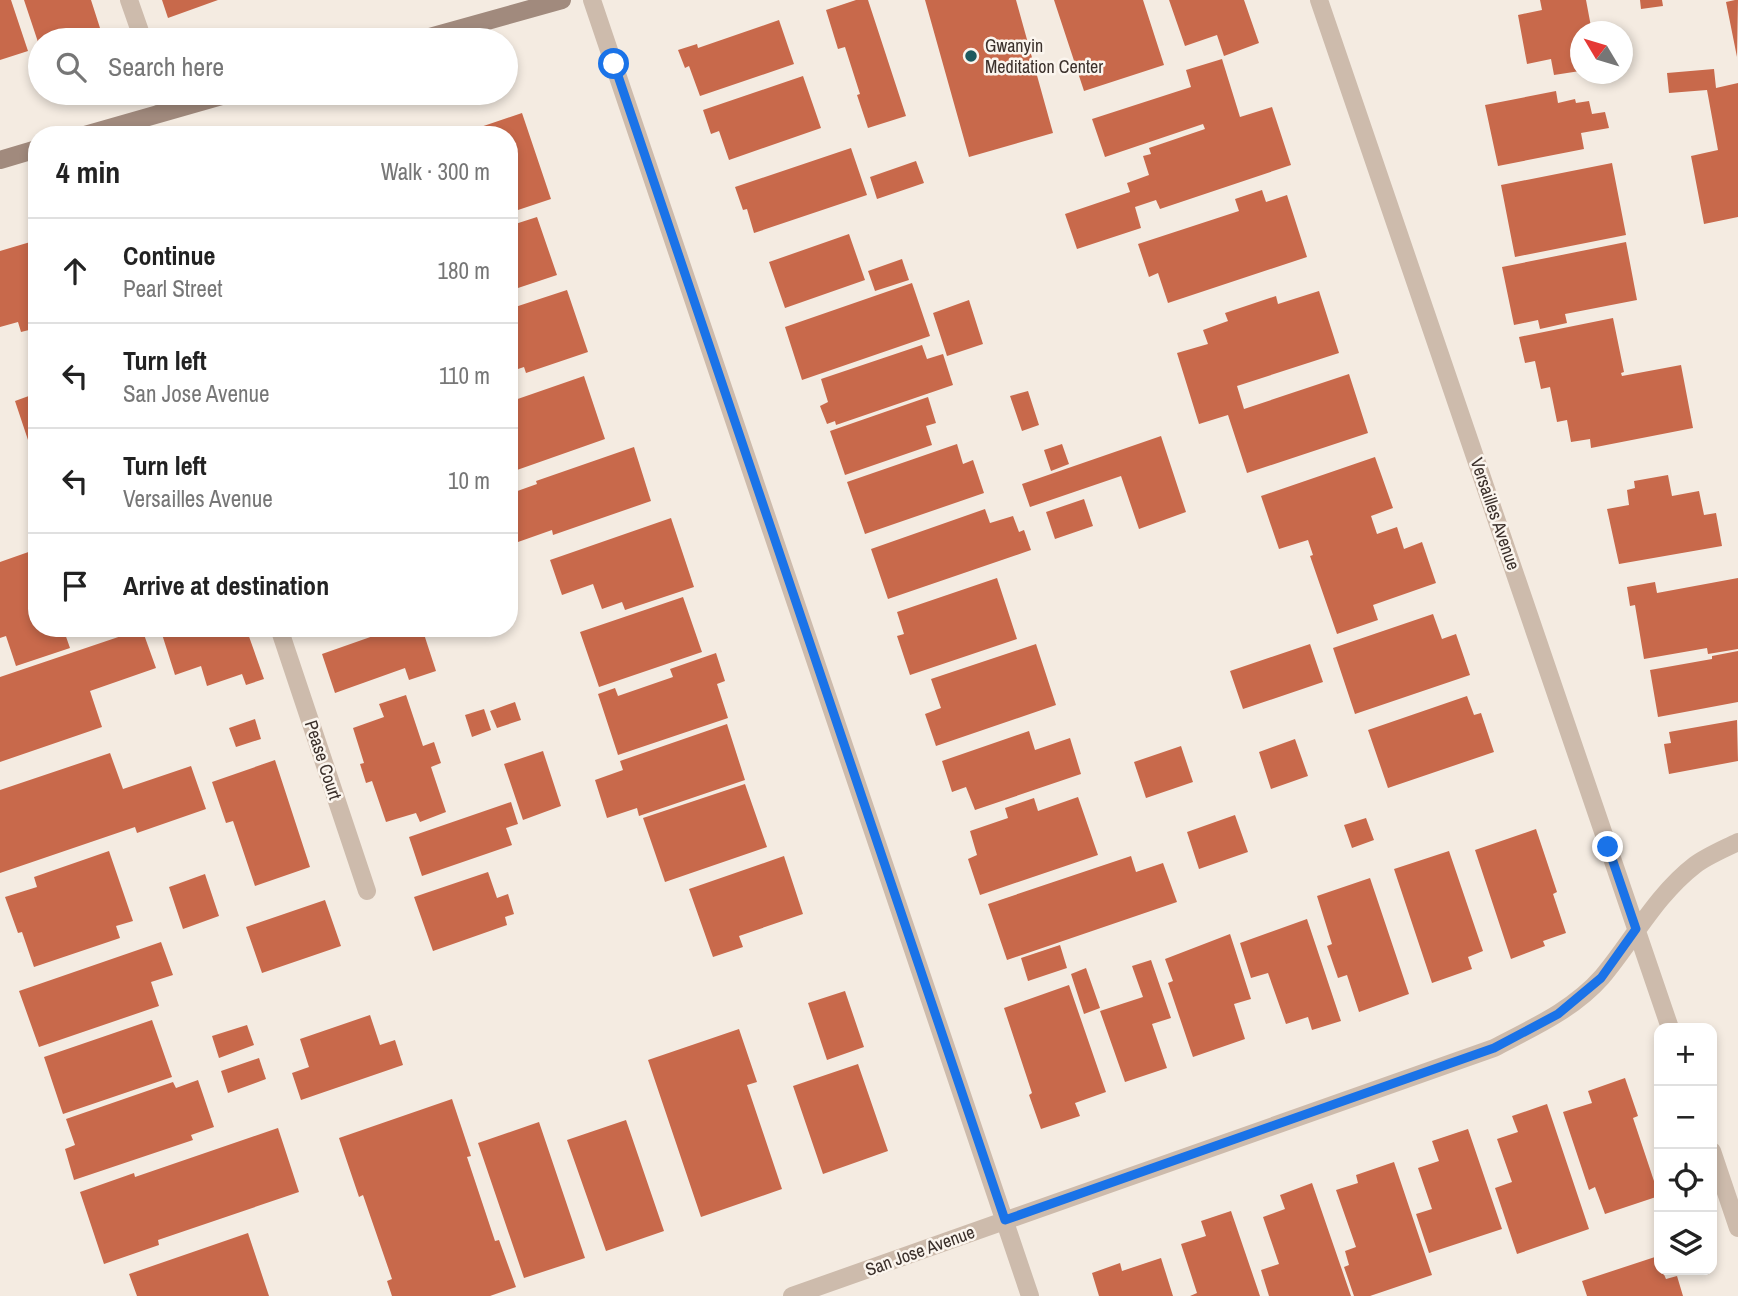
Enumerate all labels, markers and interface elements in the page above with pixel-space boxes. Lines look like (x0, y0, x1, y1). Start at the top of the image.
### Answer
north arrow (1570, 21, 1633, 84)
search box (28, 28, 518, 105)
place label: Gwanyin Meditation Center (985, 33, 1103, 79)
icon: search (52, 48, 90, 86)
route start (598, 48, 629, 79)
marker: Gwanyin Meditation Center (963, 48, 979, 64)
text: Search here (108, 49, 224, 84)
text: 4 min (56, 152, 120, 192)
text: Walk · 300 m (381, 156, 490, 187)
text: Continue (123, 238, 215, 273)
icon: ahead (56, 252, 94, 290)
text: 180 m (438, 255, 490, 286)
text: Pearl Street (123, 273, 223, 304)
text: Turn left (123, 343, 207, 378)
icon: left (56, 357, 94, 395)
text: 110 m (439, 360, 490, 391)
text: San Jose Avenue (123, 378, 270, 409)
text: Turn left (123, 448, 207, 483)
street label: Versailles Avenue (1465, 454, 1526, 573)
icon: left (56, 462, 94, 500)
text: 10 m (448, 465, 490, 496)
text: Versailles Avenue (123, 483, 273, 514)
icon: arrive (56, 567, 94, 605)
text: Arrive at destination (123, 568, 329, 603)
street label: Pease Court (299, 717, 348, 803)
route end (1592, 831, 1623, 862)
map controls (1654, 1023, 1717, 1275)
button: + (1654, 1023, 1717, 1086)
button: − (1654, 1086, 1717, 1149)
button: locate (1654, 1149, 1717, 1212)
button: layers (1654, 1212, 1717, 1275)
street label: San Jose Avenue (862, 1219, 978, 1282)

